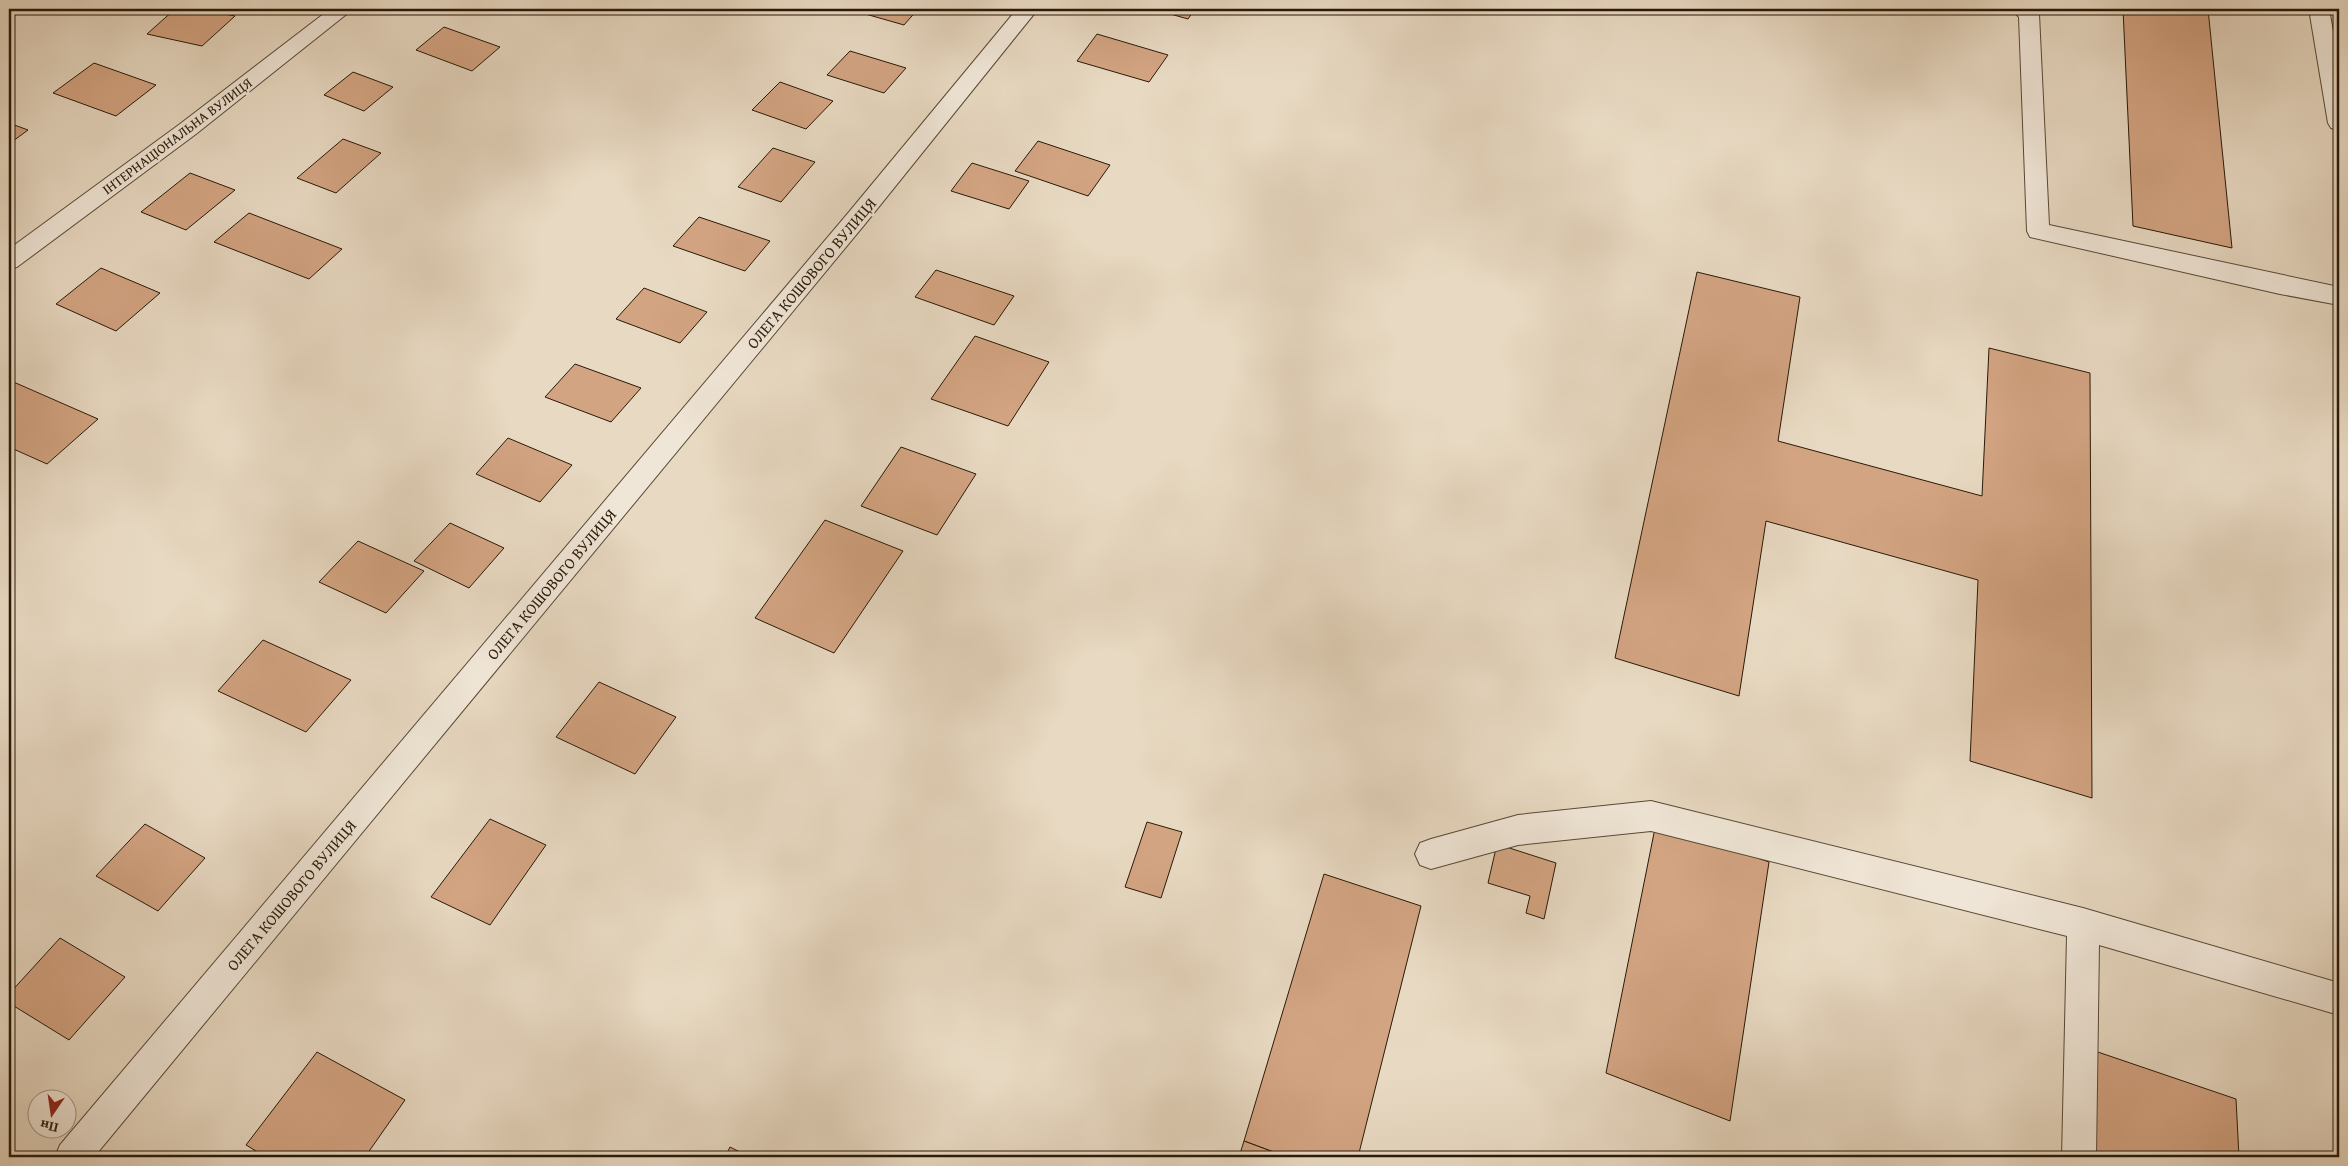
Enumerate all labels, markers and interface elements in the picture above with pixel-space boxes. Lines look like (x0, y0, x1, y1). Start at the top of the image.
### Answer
street label: ІНТЕРНАЦІОНАЛЬНА ВУЛИЦЯ (98, 73, 256, 199)
street label: ОЛЕГА КОШОВОГО ВУЛИЦЯ (740, 192, 882, 354)
street label: ОЛЕГА КОШОВОГО ВУЛИЦЯ (480, 503, 622, 665)
street label: ОЛЕГА КОШОВОГО ВУЛИЦЯ (220, 814, 362, 976)
north arrow (28, 1088, 78, 1138)
text: Пн (38, 1115, 60, 1138)

